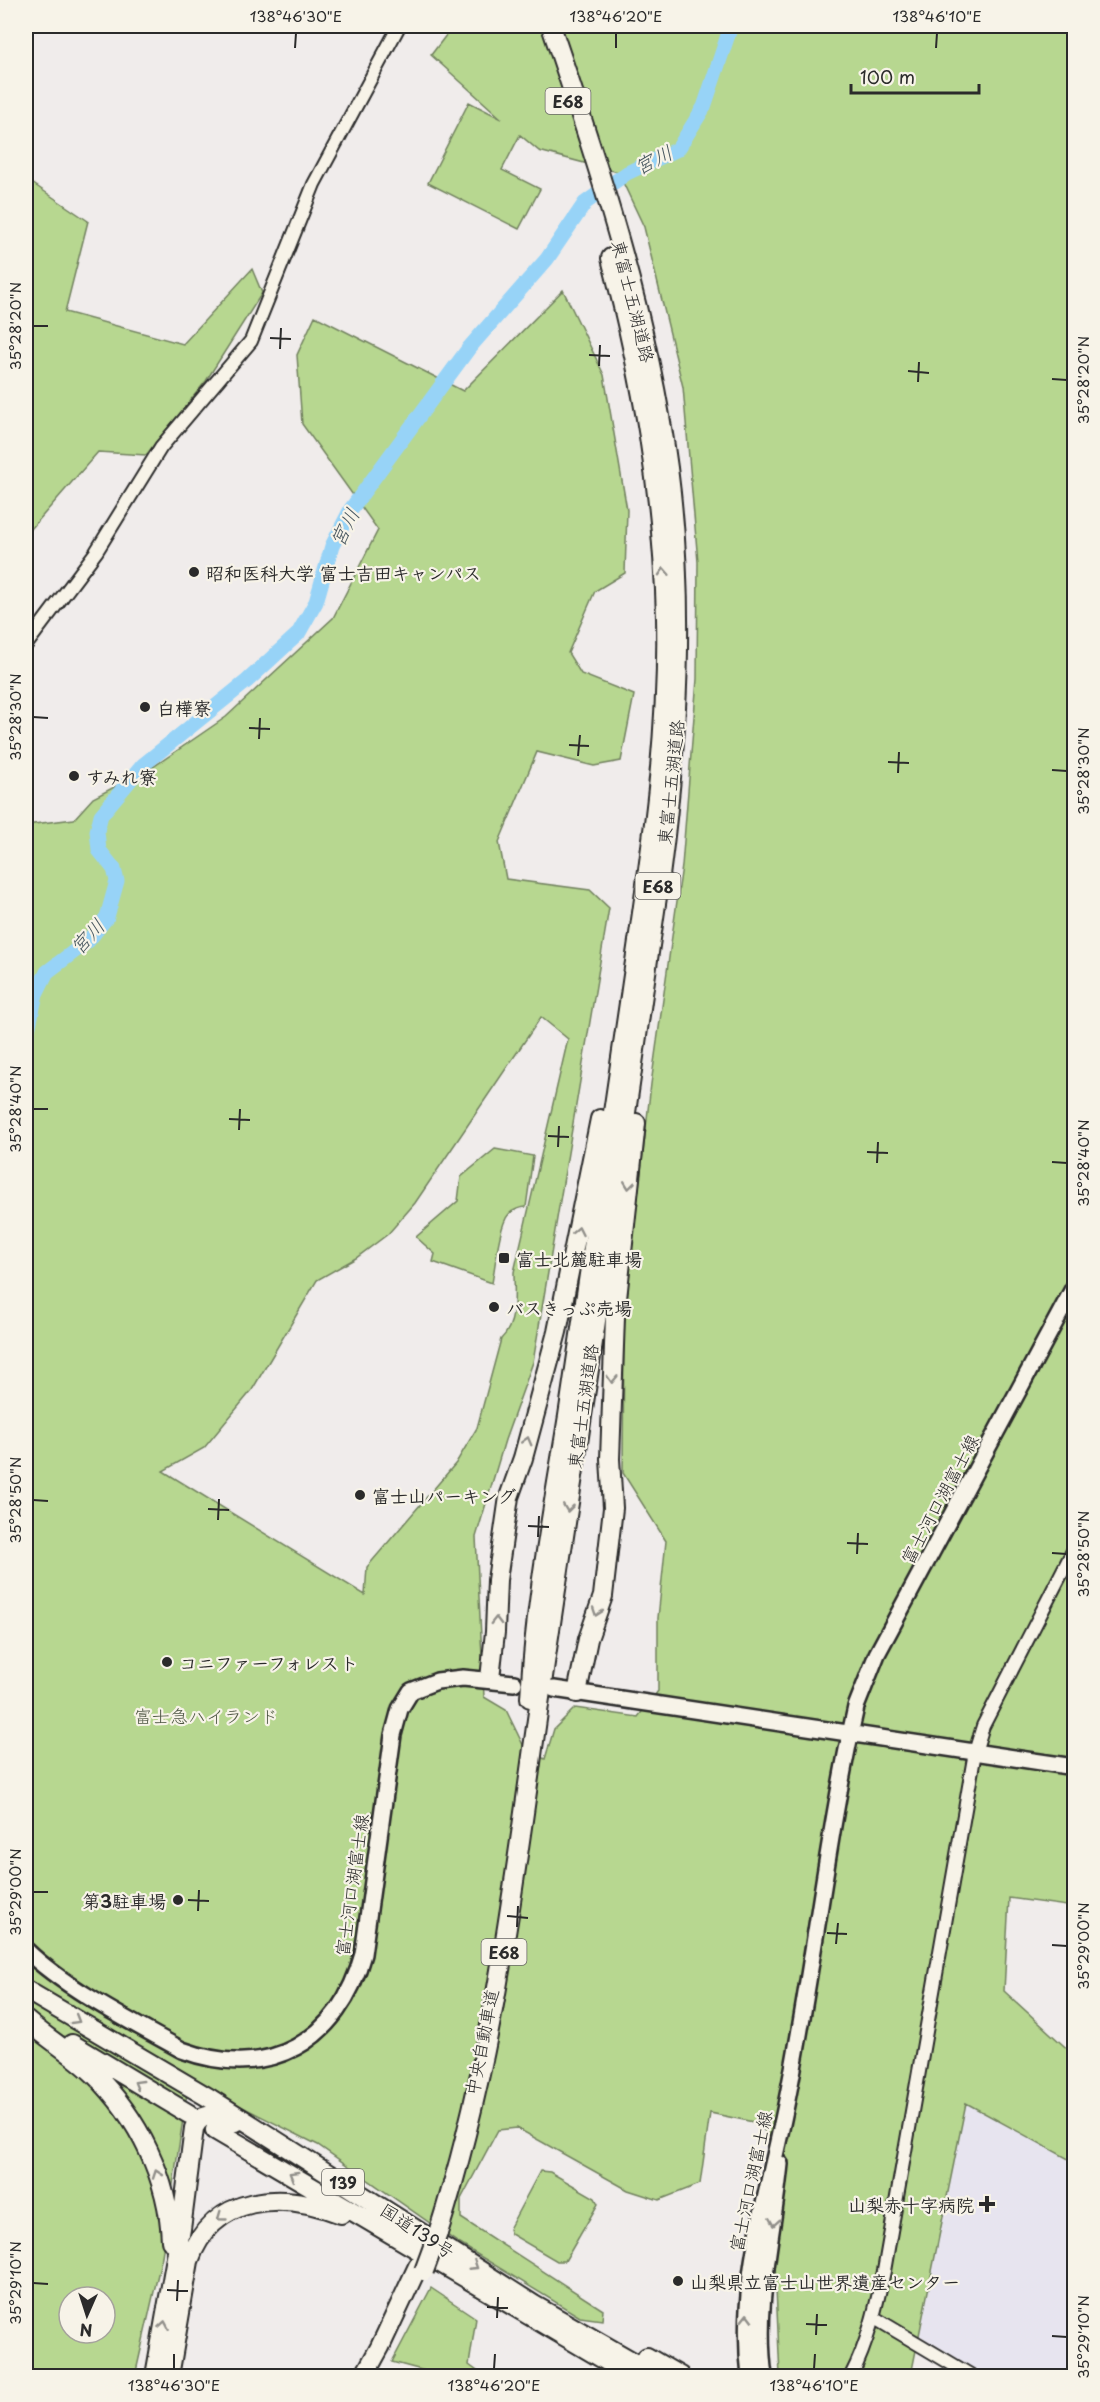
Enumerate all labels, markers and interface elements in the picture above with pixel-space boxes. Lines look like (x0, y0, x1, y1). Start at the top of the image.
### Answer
text: 138°46'30"E (250, 4, 342, 27)
text: 138°46'20"E (570, 4, 662, 27)
text: 138°46'10"E (892, 4, 982, 27)
scale bar (851, 57, 978, 95)
text: 100 m (860, 63, 915, 90)
road number: E68 (546, 88, 590, 114)
water label: 宮川 (628, 137, 678, 181)
street label: 東富士五湖道路 (606, 237, 662, 365)
text: 35°28'20"N (3, 282, 26, 370)
text: 35°28'20"N (1071, 336, 1094, 424)
water label: 宮川 (322, 502, 366, 552)
place label: 昭和医科大学 富士吉田キャンパス (206, 559, 481, 586)
marker: 昭和医科大学 富士吉田キャンパス (187, 565, 201, 579)
one-way arrow (657, 567, 670, 576)
text: 35°28'30"N (3, 673, 26, 761)
place label: 白樺寮 (157, 694, 211, 721)
marker: 白樺寮 (138, 700, 152, 714)
street label: 東富士五湖道路 (650, 718, 690, 846)
text: 35°28'30"N (1071, 727, 1094, 815)
place label: すみれ寮 (86, 763, 157, 790)
marker: すみれ寮 (67, 769, 81, 783)
road number: E68 (636, 873, 680, 899)
water label: 宮川 (62, 911, 112, 961)
text: 35°28'40"N (3, 1065, 26, 1153)
text: 35°28'40"N (1071, 1119, 1094, 1207)
one-way arrow (623, 1181, 636, 1190)
one-way arrow (571, 1227, 584, 1237)
place label: 富士北麓駐車場 (516, 1245, 642, 1272)
marker: 富士北麓駐車場 (497, 1251, 511, 1265)
place label: バスきっぷ売場 (506, 1294, 632, 1321)
marker: バスきっぷ売場 (487, 1300, 501, 1314)
street label: 東富士五湖道路 (560, 1342, 604, 1470)
one-way arrow (606, 1375, 619, 1384)
street label: 富士河口湖富士線 (893, 1429, 985, 1569)
one-way arrow (520, 1436, 533, 1446)
text: 35°28'50"N (3, 1456, 26, 1544)
place label: 富士山パーキング (372, 1482, 516, 1509)
marker: 富士山パーキング (353, 1488, 367, 1502)
one-way arrow (563, 1503, 575, 1512)
text: 35°28'50"N (1071, 1510, 1094, 1598)
one-way arrow (592, 1606, 605, 1616)
one-way arrow (489, 1617, 502, 1626)
place label: コニファーフォレスト (179, 1649, 358, 1676)
marker: コニファーフォレスト (160, 1655, 174, 1669)
park label: 富士急ハイランド (134, 1702, 278, 1729)
street label: 富士河口湖富士線 (328, 1812, 374, 1958)
text: 35°29'00"N (3, 1848, 26, 1936)
place label: 第3駐車場 (82, 1887, 166, 1914)
marker: 第3駐車場 (171, 1893, 185, 1907)
text: 35°29'00"N (1071, 1902, 1094, 1990)
road number: E68 (482, 1939, 526, 1965)
street label: 中央自動車道 (457, 1986, 505, 2098)
one-way arrow (70, 2012, 80, 2024)
one-way arrow (134, 2079, 144, 2091)
street label: 富士河口湖富士線 (722, 2108, 778, 2254)
one-way arrow (152, 2169, 165, 2180)
road number: 139 (322, 2169, 364, 2195)
one-way arrow (289, 2171, 299, 2183)
place label: 山梨赤十字病院 (848, 2191, 974, 2218)
marker: 山梨赤十字病院 (978, 2195, 996, 2213)
street label: 国道139号 (375, 2196, 461, 2264)
one-way arrow (217, 2210, 228, 2221)
one-way arrow (768, 2217, 780, 2227)
text: 35°29'10"N (3, 2241, 26, 2325)
one-way arrow (467, 2259, 478, 2270)
place label: 山梨県立富士山世界遺産センター (690, 2268, 960, 2295)
marker: 山梨県立富士山世界遺産センター (671, 2274, 685, 2288)
north arrow (57, 2285, 117, 2345)
text: 35°29'10"N (1071, 2295, 1094, 2379)
one-way arrow (741, 2314, 753, 2323)
text: N (79, 2319, 93, 2343)
one-way arrow (157, 2320, 170, 2330)
text: 138°46'30"E (128, 2373, 220, 2396)
text: 138°46'20"E (448, 2373, 540, 2396)
text: 138°46'10"E (769, 2373, 859, 2396)

